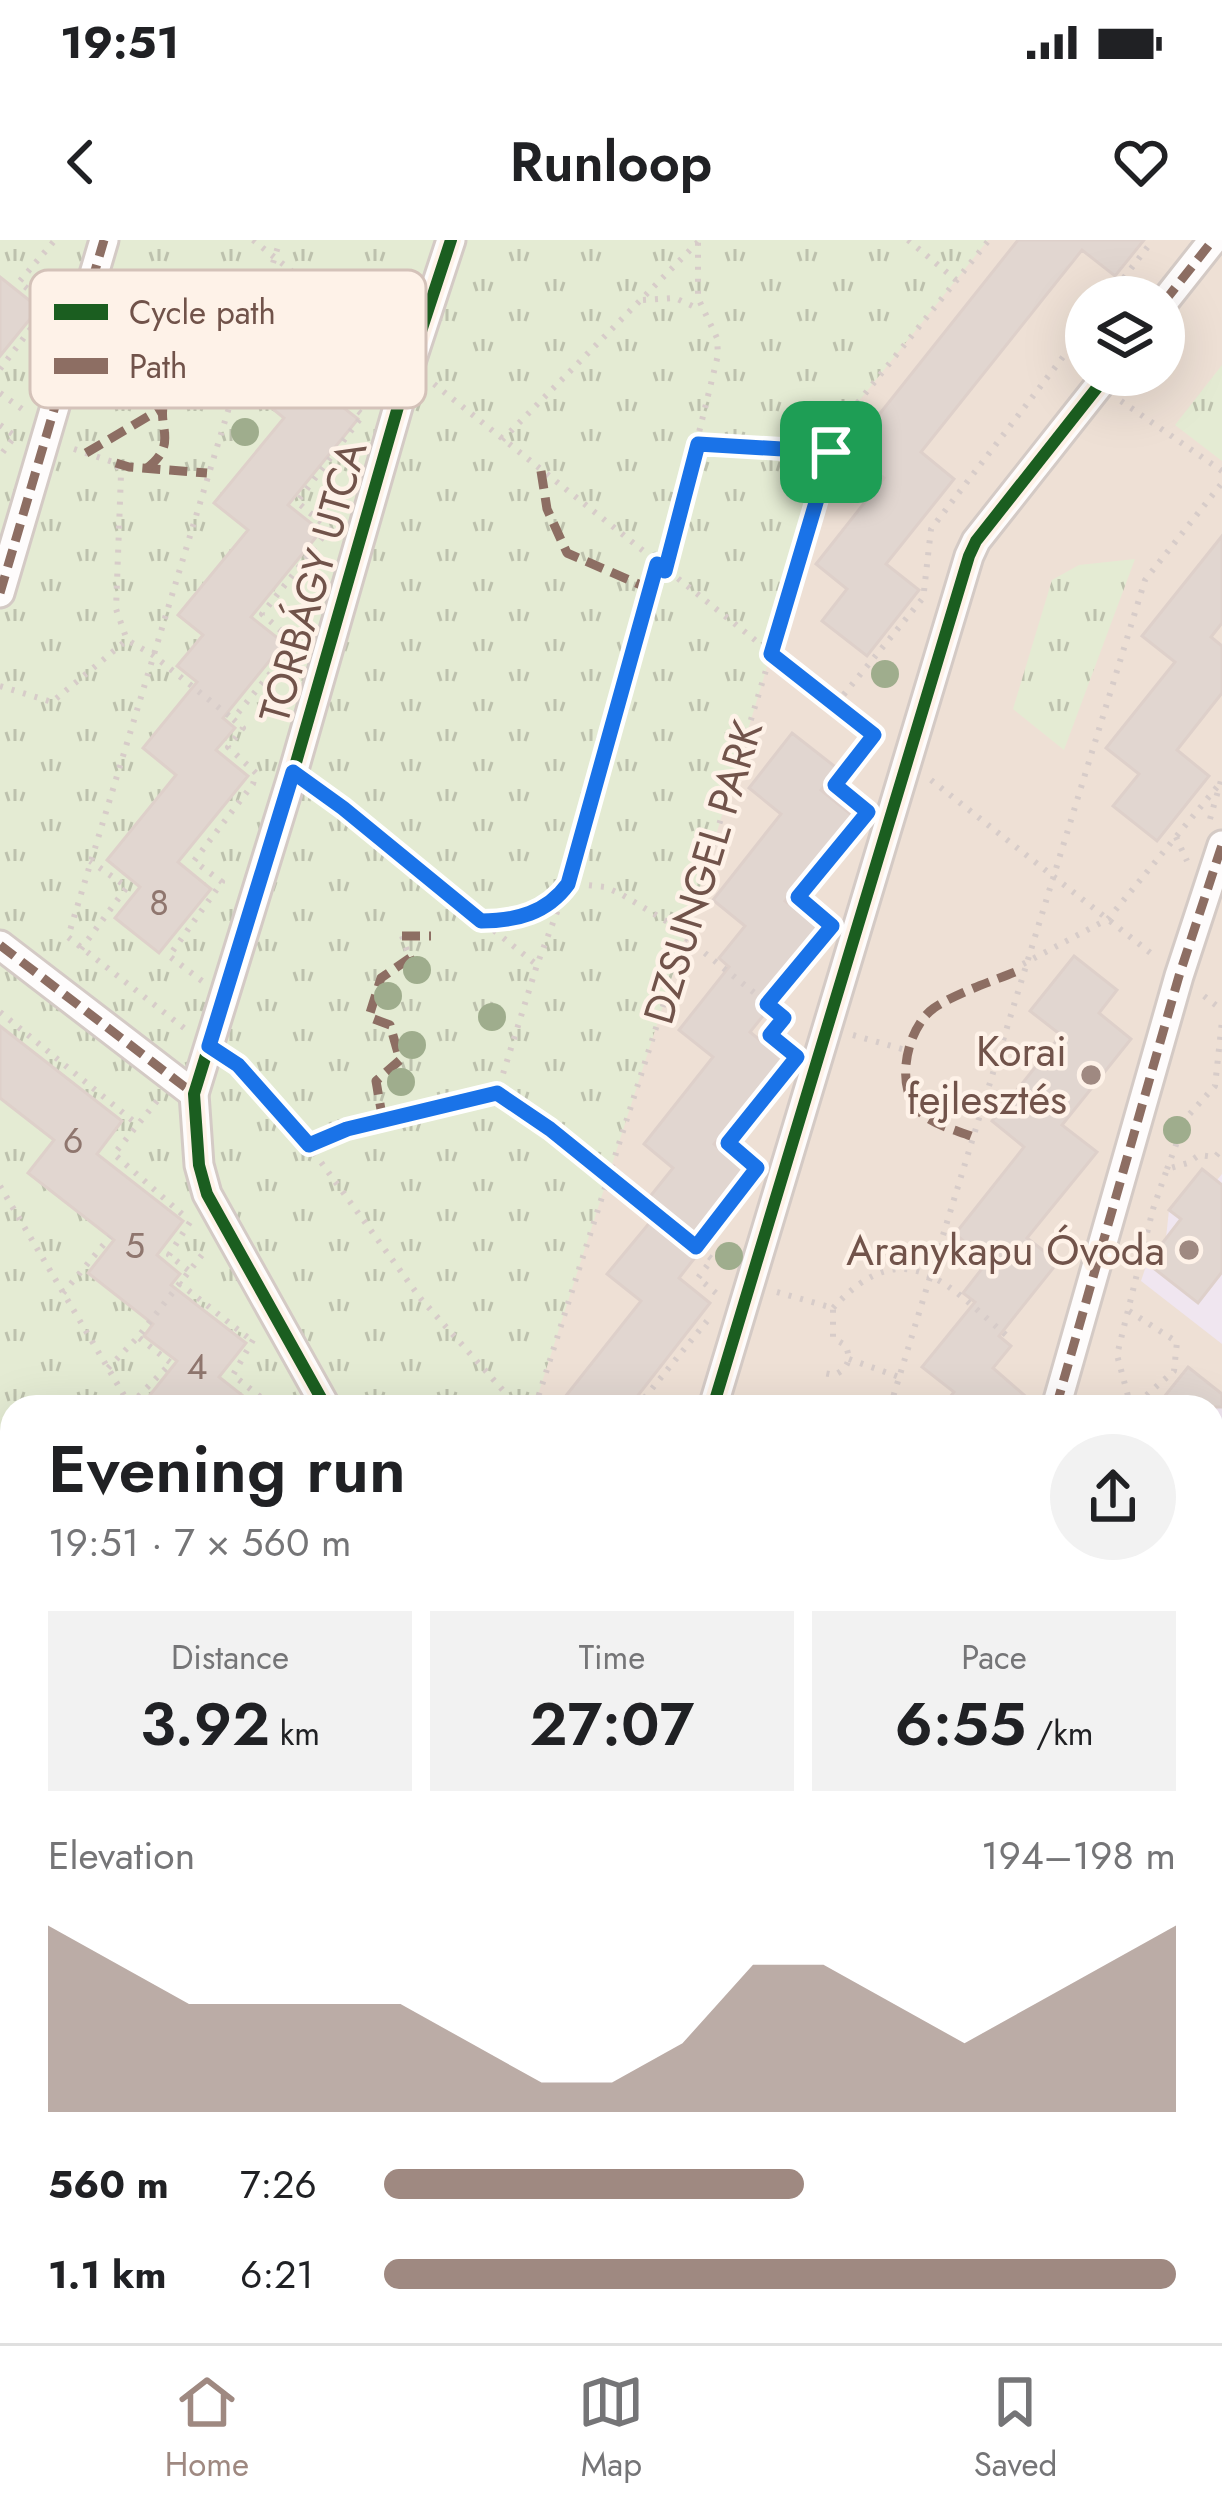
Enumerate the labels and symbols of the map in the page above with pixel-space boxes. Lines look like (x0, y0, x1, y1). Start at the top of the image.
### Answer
legend (30, 270, 426, 408)
text: Cycle path (129, 289, 276, 336)
text: Path (129, 343, 187, 390)
pin (780, 401, 882, 503)
street label: TORBÁGY UTCA (244, 434, 382, 730)
street label: DZSUNGEL PARK (628, 713, 778, 1031)
house number: 8 (149, 876, 169, 928)
place label: Korai fejlesztés (907, 1021, 1067, 1130)
marker: Korai fejlesztés (1078, 1062, 1104, 1088)
house number: 6 (63, 1114, 83, 1166)
house number: 5 (125, 1219, 145, 1271)
place label: Aranykapu Óvoda (846, 1220, 1165, 1281)
marker: Aranykapu Óvoda (1176, 1237, 1202, 1263)
house number: 4 (187, 1340, 208, 1392)

